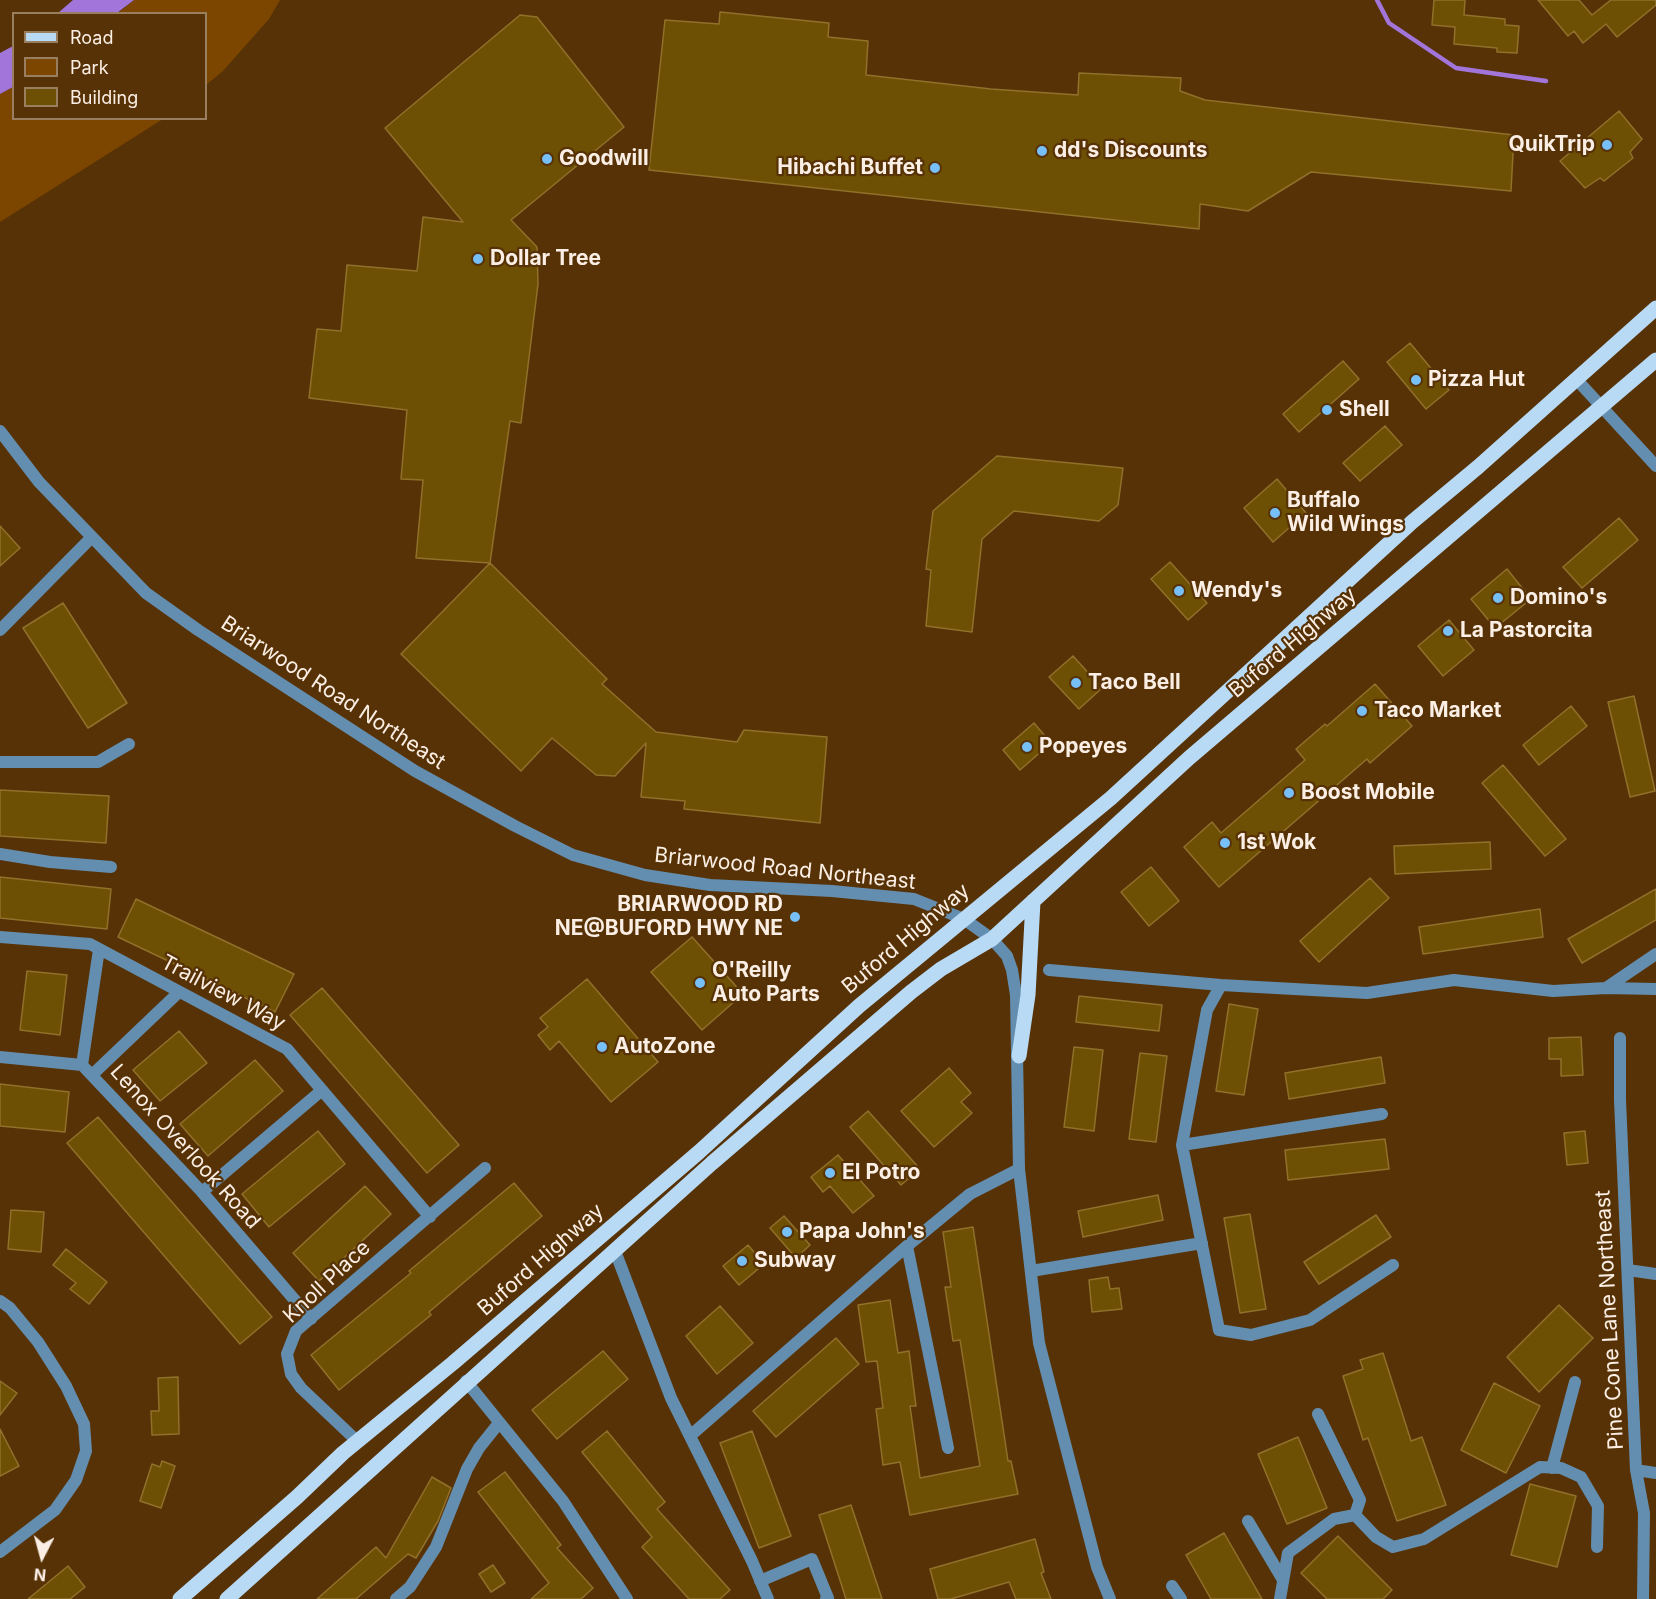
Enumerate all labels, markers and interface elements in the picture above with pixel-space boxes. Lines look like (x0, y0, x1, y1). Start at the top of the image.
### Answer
legend (12, 12, 207, 120)
text: Road (70, 27, 113, 48)
text: Park (70, 57, 109, 78)
text: Building (70, 87, 138, 108)
place label: QuikTrip (1508, 132, 1595, 158)
place label: dd's Discounts (1054, 138, 1207, 164)
marker: QuikTrip (1600, 138, 1614, 152)
marker: dd's Discounts (1035, 144, 1049, 158)
place label: Goodwill (559, 146, 649, 172)
marker: Goodwill (540, 152, 554, 166)
place label: Hibachi Buffet (777, 155, 923, 181)
marker: Hibachi Buffet (928, 161, 942, 175)
place label: Dollar Tree (490, 246, 601, 272)
marker: Dollar Tree (471, 252, 485, 266)
place label: Pizza Hut (1428, 367, 1525, 393)
marker: Pizza Hut (1409, 373, 1423, 387)
place label: Shell (1339, 397, 1390, 423)
marker: Shell (1320, 403, 1334, 417)
place label: Buffalo Wild Wings (1287, 488, 1404, 538)
marker: Buffalo Wild Wings (1268, 506, 1282, 520)
place label: Wendy's (1191, 578, 1282, 604)
street label: Buford Highway (1224, 582, 1362, 704)
marker: Wendy's (1172, 584, 1186, 598)
place label: Domino's (1510, 585, 1607, 611)
marker: Domino's (1491, 591, 1505, 605)
street label: Briarwood Road Northeast (216, 611, 450, 775)
place label: La Pastorcita (1460, 618, 1593, 644)
marker: La Pastorcita (1441, 624, 1455, 638)
place label: Taco Bell (1088, 670, 1181, 696)
marker: Taco Bell (1069, 676, 1083, 690)
place label: Taco Market (1374, 698, 1501, 724)
marker: Taco Market (1355, 704, 1369, 718)
place label: Popeyes (1039, 734, 1127, 760)
marker: Popeyes (1020, 740, 1034, 754)
place label: Boost Mobile (1301, 780, 1435, 806)
marker: Boost Mobile (1282, 786, 1296, 800)
place label: 1st Wok (1237, 830, 1316, 856)
marker: 1st Wok (1218, 836, 1232, 850)
street label: Briarwood Road Northeast (653, 843, 917, 895)
street label: Buford Highway (837, 878, 975, 1000)
place label: BRIARWOOD RD NE@BUFORD HWY NE (555, 892, 783, 942)
marker: BRIARWOOD RD NE@BUFORD HWY NE (788, 910, 802, 924)
street label: Trailview Way (157, 950, 289, 1036)
place label: O'Reilly Auto Parts (712, 958, 820, 1008)
marker: O'Reilly Auto Parts (693, 976, 707, 990)
place label: AutoZone (614, 1034, 716, 1060)
marker: AutoZone (595, 1040, 609, 1054)
street label: Lenox Overlook Road (105, 1060, 265, 1234)
place label: El Potro (842, 1160, 920, 1186)
marker: El Potro (823, 1166, 837, 1180)
street label: Pine Cone Lane Northeast (1591, 1190, 1629, 1450)
street label: Buford Highway (473, 1198, 609, 1322)
place label: Papa John's (799, 1219, 925, 1245)
marker: Papa John's (780, 1225, 794, 1239)
street label: Knoll Place (278, 1235, 376, 1329)
place label: Subway (754, 1248, 836, 1274)
marker: Subway (735, 1254, 749, 1268)
north arrow (12, 1527, 72, 1587)
text: N (33, 1564, 47, 1585)

